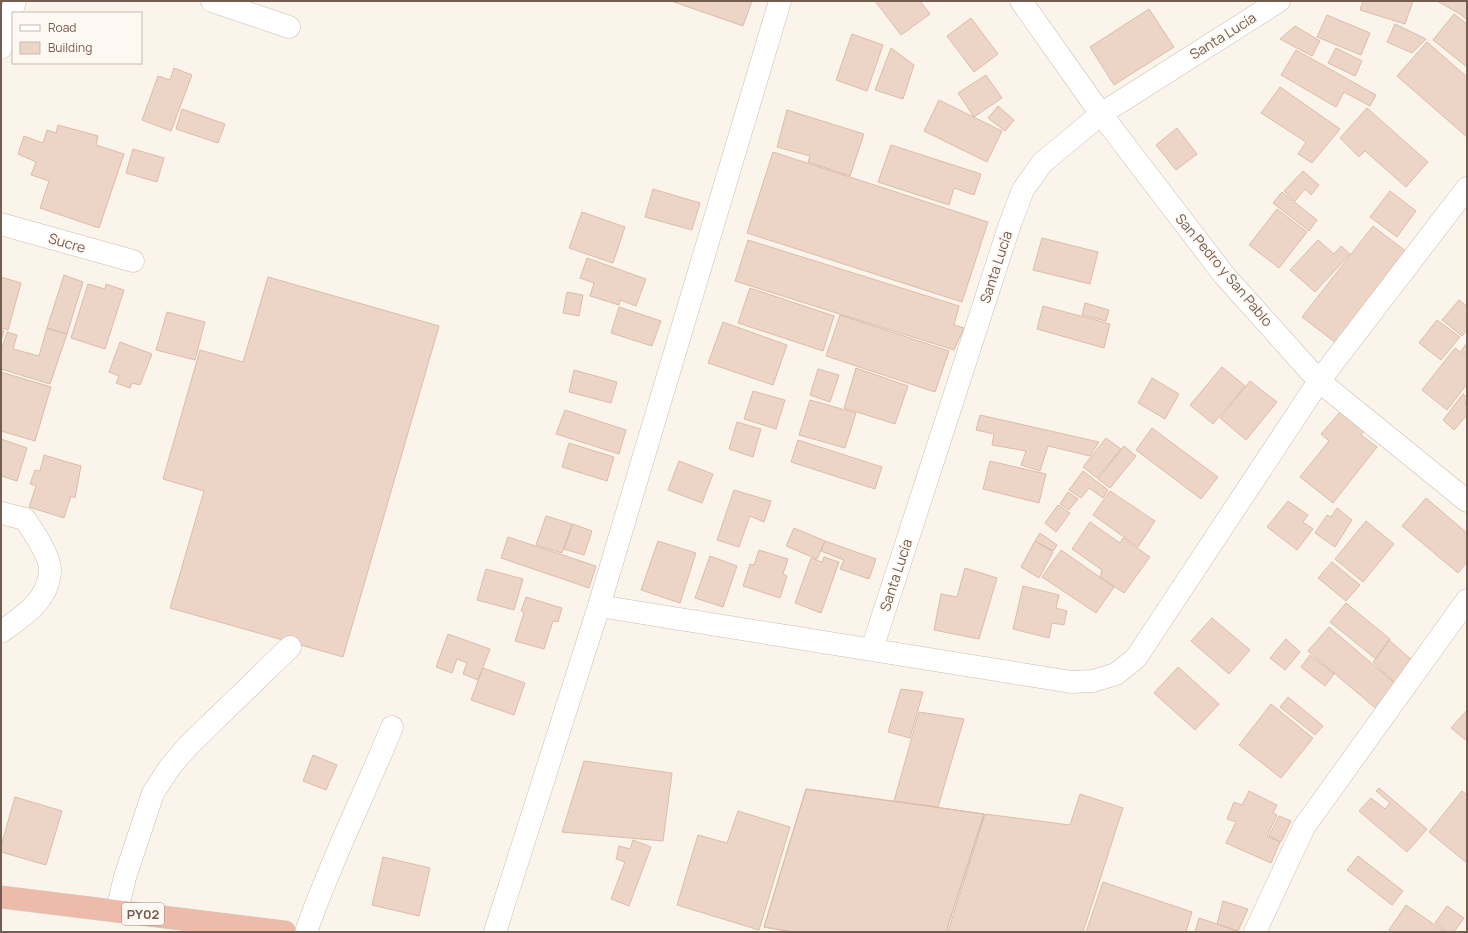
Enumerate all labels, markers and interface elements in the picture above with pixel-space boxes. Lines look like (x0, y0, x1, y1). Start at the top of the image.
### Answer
street label: Santa Lucía (1186, 8, 1260, 63)
legend (12, 12, 142, 64)
text: Road (48, 19, 76, 36)
text: Building (48, 39, 92, 56)
street label: San Pedro y San Pablo (1172, 209, 1277, 330)
street label: Sucre (46, 228, 88, 257)
street label: Santa Lucía (975, 228, 1016, 305)
street label: Santa Lucía (875, 536, 916, 613)
road number: PY02 (122, 903, 164, 925)

